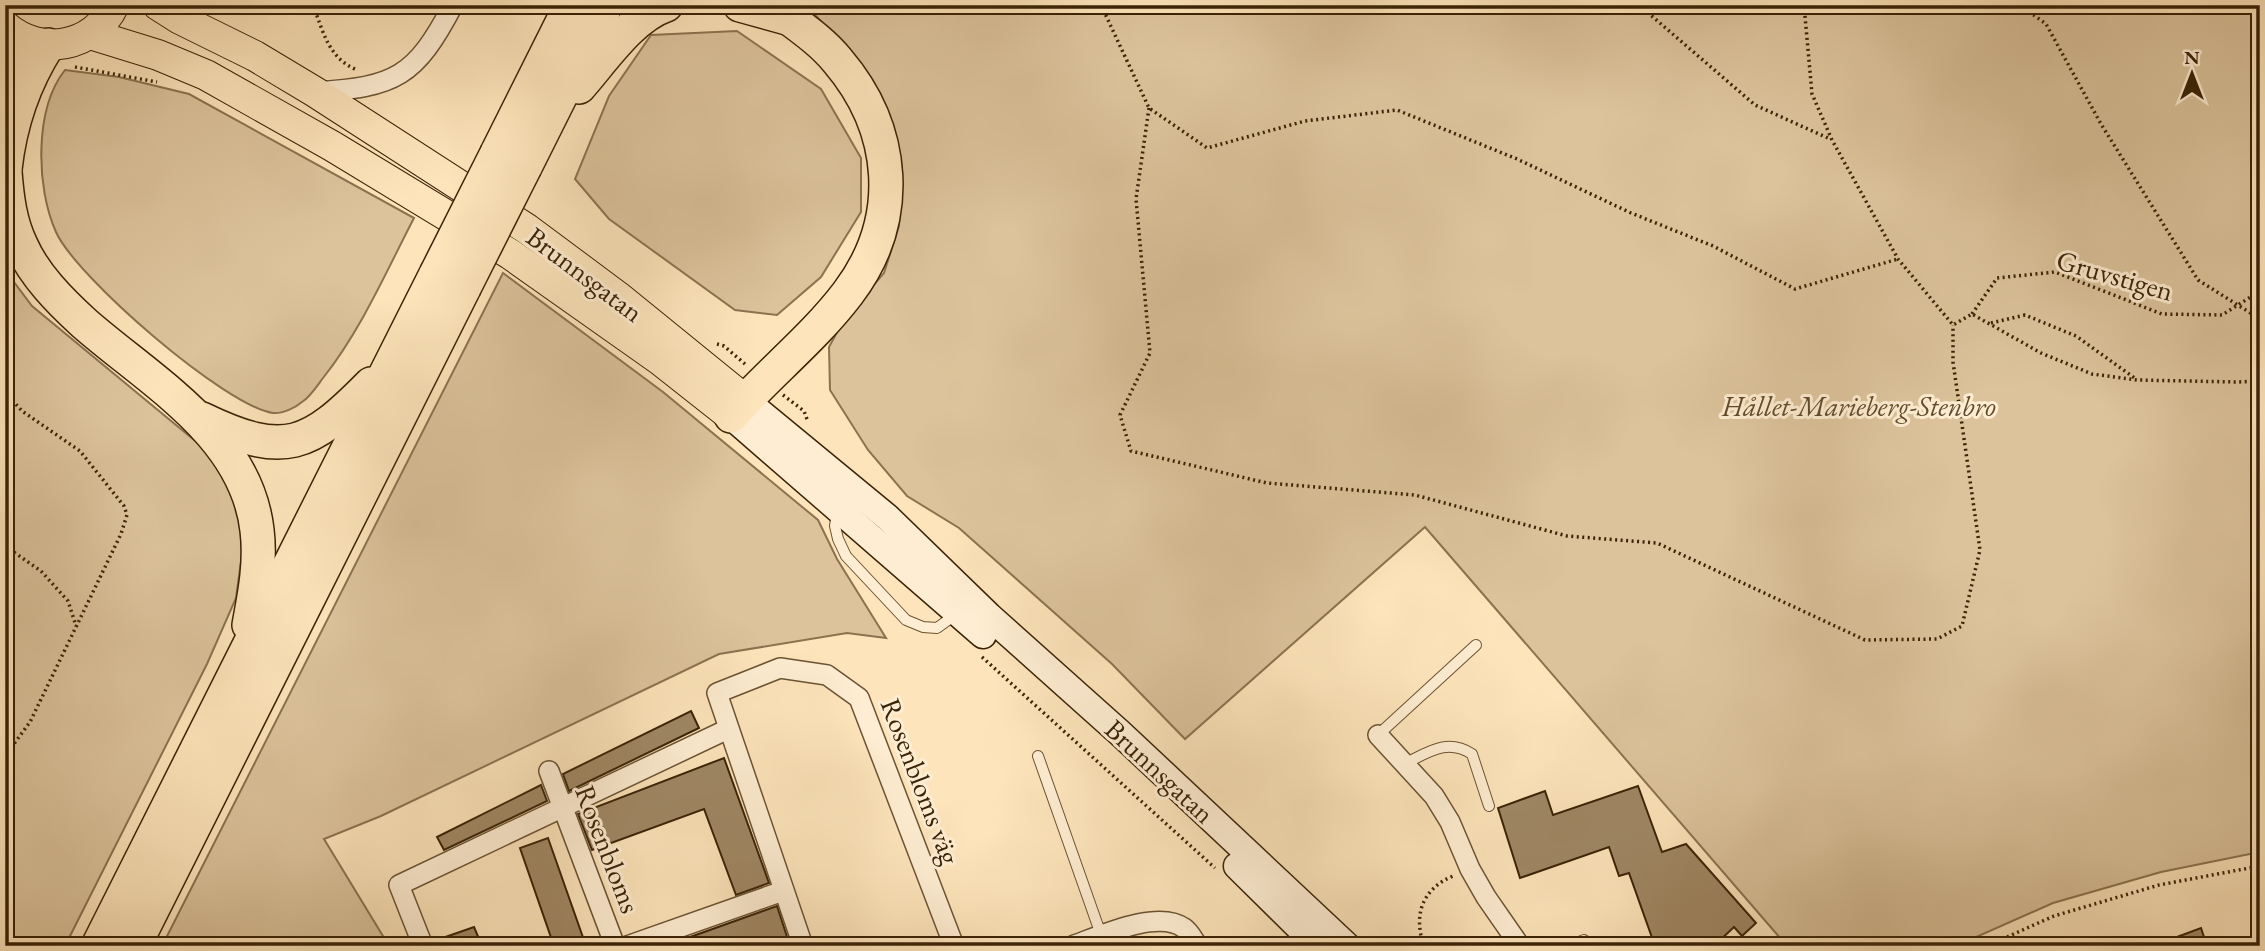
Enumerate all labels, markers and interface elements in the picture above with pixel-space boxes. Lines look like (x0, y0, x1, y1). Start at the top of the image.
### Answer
north arrow (2156, 38, 2226, 108)
text: N (2184, 45, 2200, 70)
street label: Brunnsgatan (519, 218, 651, 330)
street label: Gruvstigen (2053, 241, 2178, 309)
park label: Hållet-Marieberg-Stenbro (1721, 388, 1996, 424)
street label: Rosenbloms väg (873, 693, 969, 870)
street label: Brunnsgatan (1098, 711, 1223, 831)
street label: Rosenbloms (567, 780, 649, 918)

